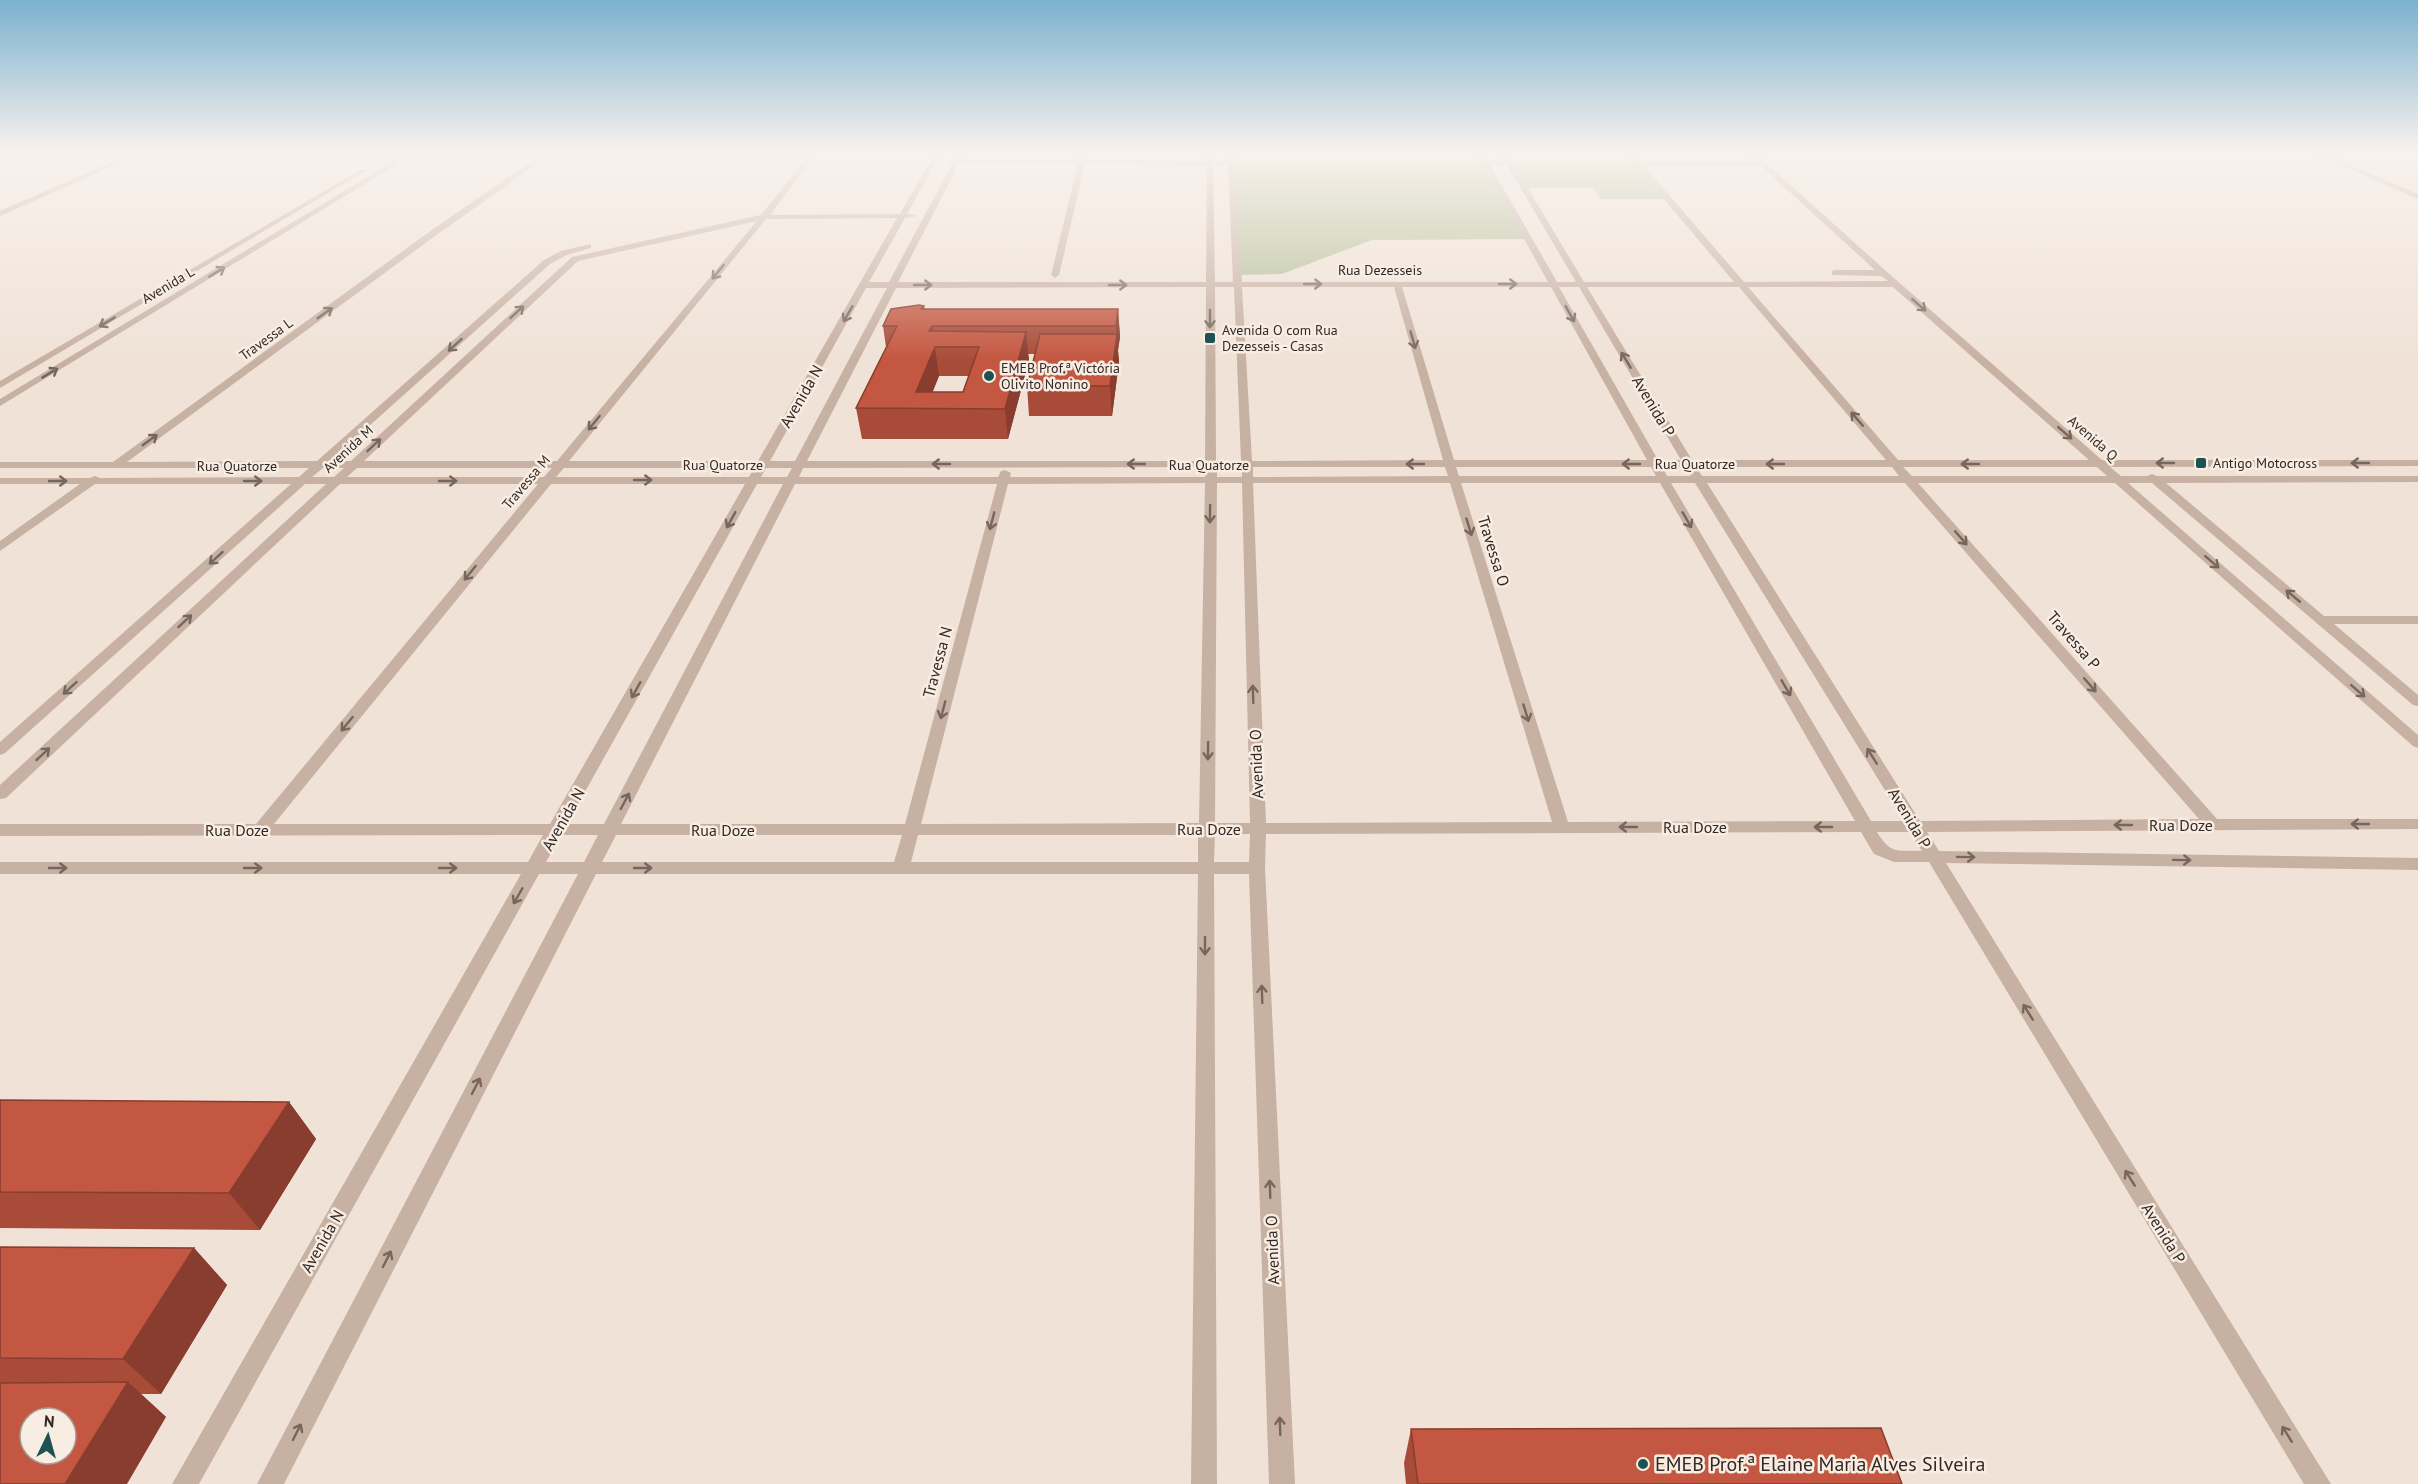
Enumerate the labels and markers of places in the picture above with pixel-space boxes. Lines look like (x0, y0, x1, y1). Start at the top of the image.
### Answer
place label: Avenida O com Rua Dezesseis - Casas (1222, 321, 1338, 355)
marker: Avenida O com Rua Dezesseis - Casas (1203, 331, 1217, 345)
place label: EMEB Prof.ª Victória Olivito Nonino (1001, 359, 1120, 393)
marker: EMEB Prof.ª Victória Olivito Nonino (982, 369, 996, 383)
place label: Antigo Motocross (2213, 454, 2317, 472)
marker: Antigo Motocross (2194, 456, 2208, 470)
place label: EMEB Prof.ª Elaine Maria Alves Silveira (1655, 1451, 1985, 1477)
marker: EMEB Prof.ª Elaine Maria Alves Silveira (1636, 1457, 1650, 1471)

